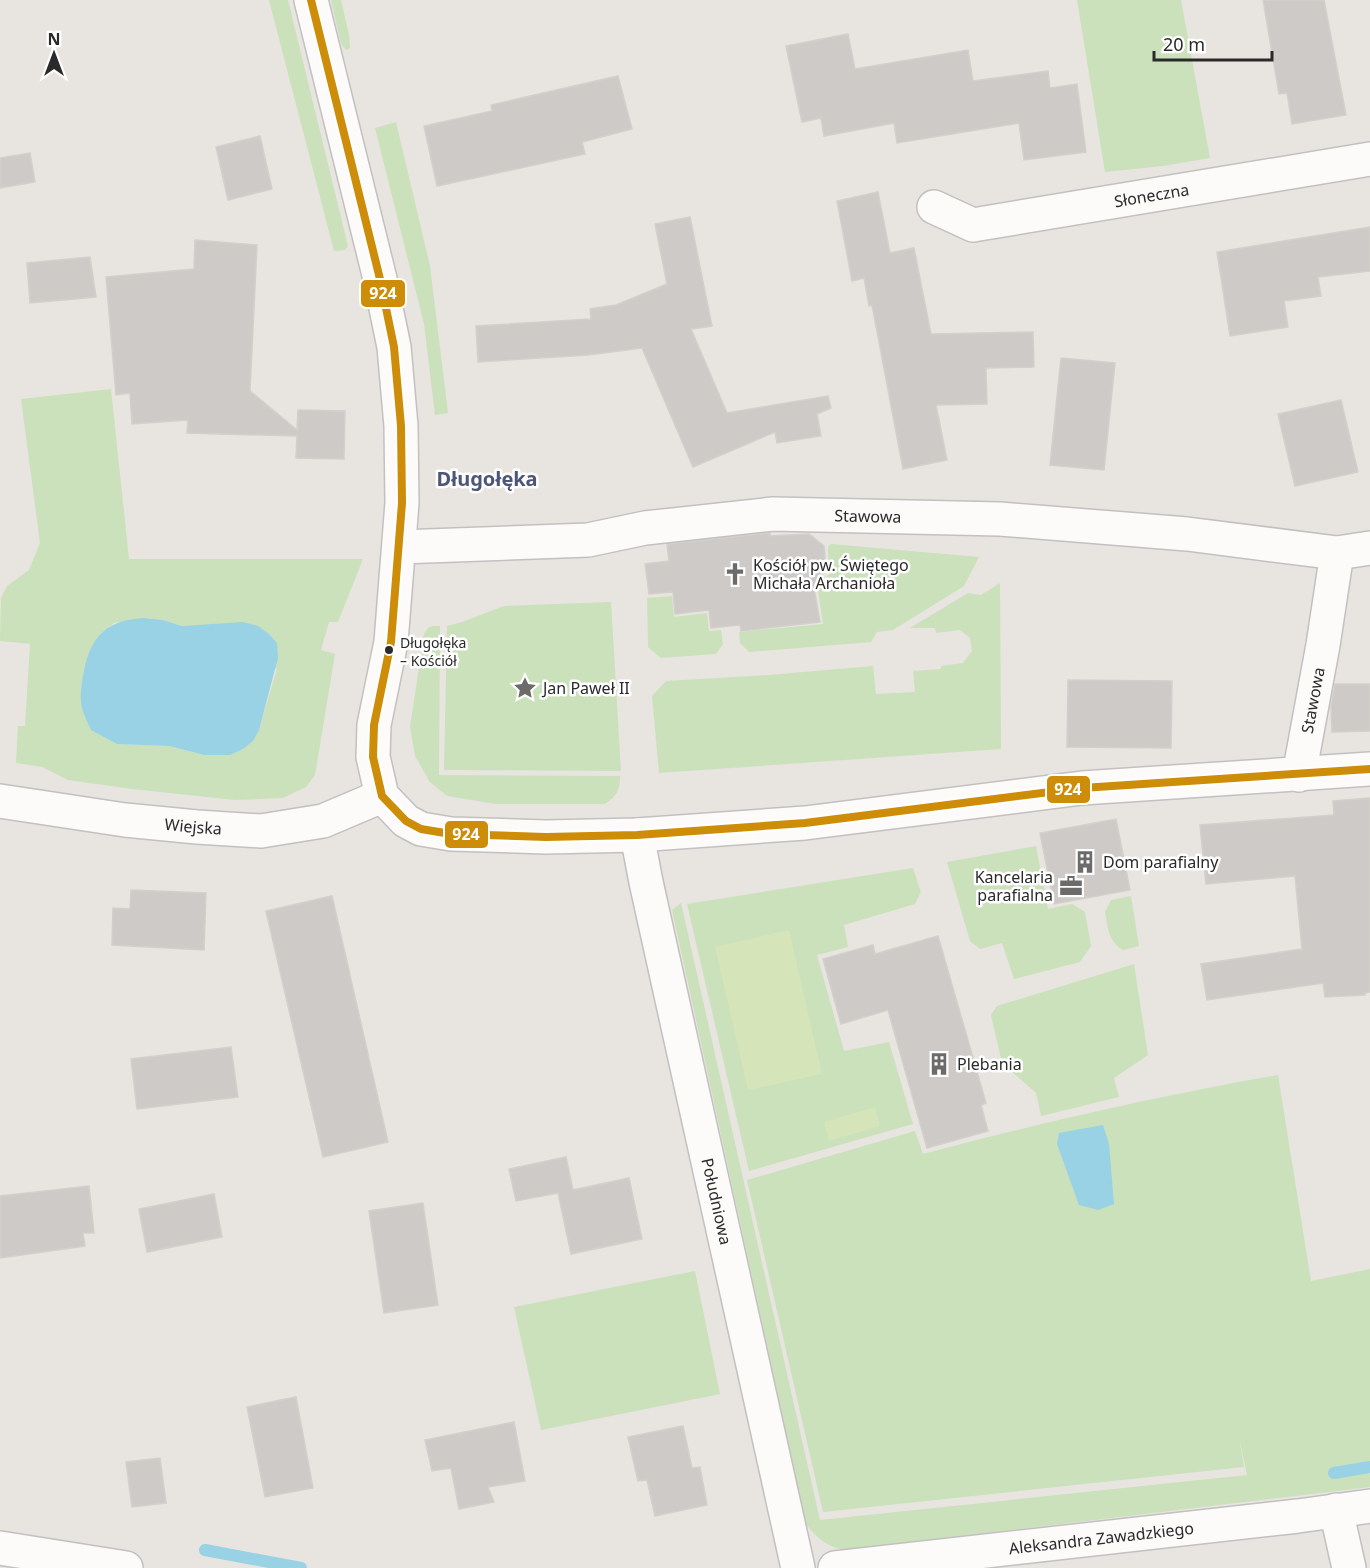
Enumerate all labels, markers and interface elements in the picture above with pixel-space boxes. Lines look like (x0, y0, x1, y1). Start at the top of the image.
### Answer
north arrow (24, 24, 84, 84)
scale bar (1154, 24, 1272, 62)
text: N (47, 28, 61, 50)
text: 20 m (1163, 32, 1205, 56)
street label: Słoneczna (1112, 178, 1191, 212)
line badge: 924 (360, 279, 406, 308)
text: 924 (369, 282, 397, 304)
district label: Długołęka (436, 465, 538, 492)
street label: Stawowa (834, 504, 902, 528)
place label: Kościół pw. Świętego Michała Archanioła (753, 554, 909, 594)
church icon: Kościół pw. Świętego Michała Archanioła (722, 561, 748, 587)
place label: Długołęka – Kościół (400, 633, 466, 670)
marker: Długołęka – Kościół (383, 644, 395, 656)
street label: Stawowa (1296, 665, 1330, 735)
place icon: Jan Paweł II (512, 675, 538, 701)
place label: Jan Paweł II (541, 677, 630, 699)
line badge: 924 (1046, 775, 1091, 804)
text: 924 (1054, 778, 1082, 800)
street label: Wiejska (164, 813, 223, 840)
line badge: 924 (444, 820, 489, 849)
text: 924 (452, 823, 480, 845)
building icon: Dom parafialny (1072, 849, 1098, 875)
place label: Dom parafialny (1103, 851, 1219, 873)
place label: Kancelaria parafialna (975, 866, 1053, 906)
office icon: Kancelaria parafialna (1058, 873, 1084, 899)
building icon: Plebania (926, 1051, 952, 1077)
place label: Plebania (957, 1053, 1022, 1075)
street label: Południowa (696, 1156, 737, 1247)
street label: Aleksandra Zawadzkiego (1008, 1517, 1195, 1559)

